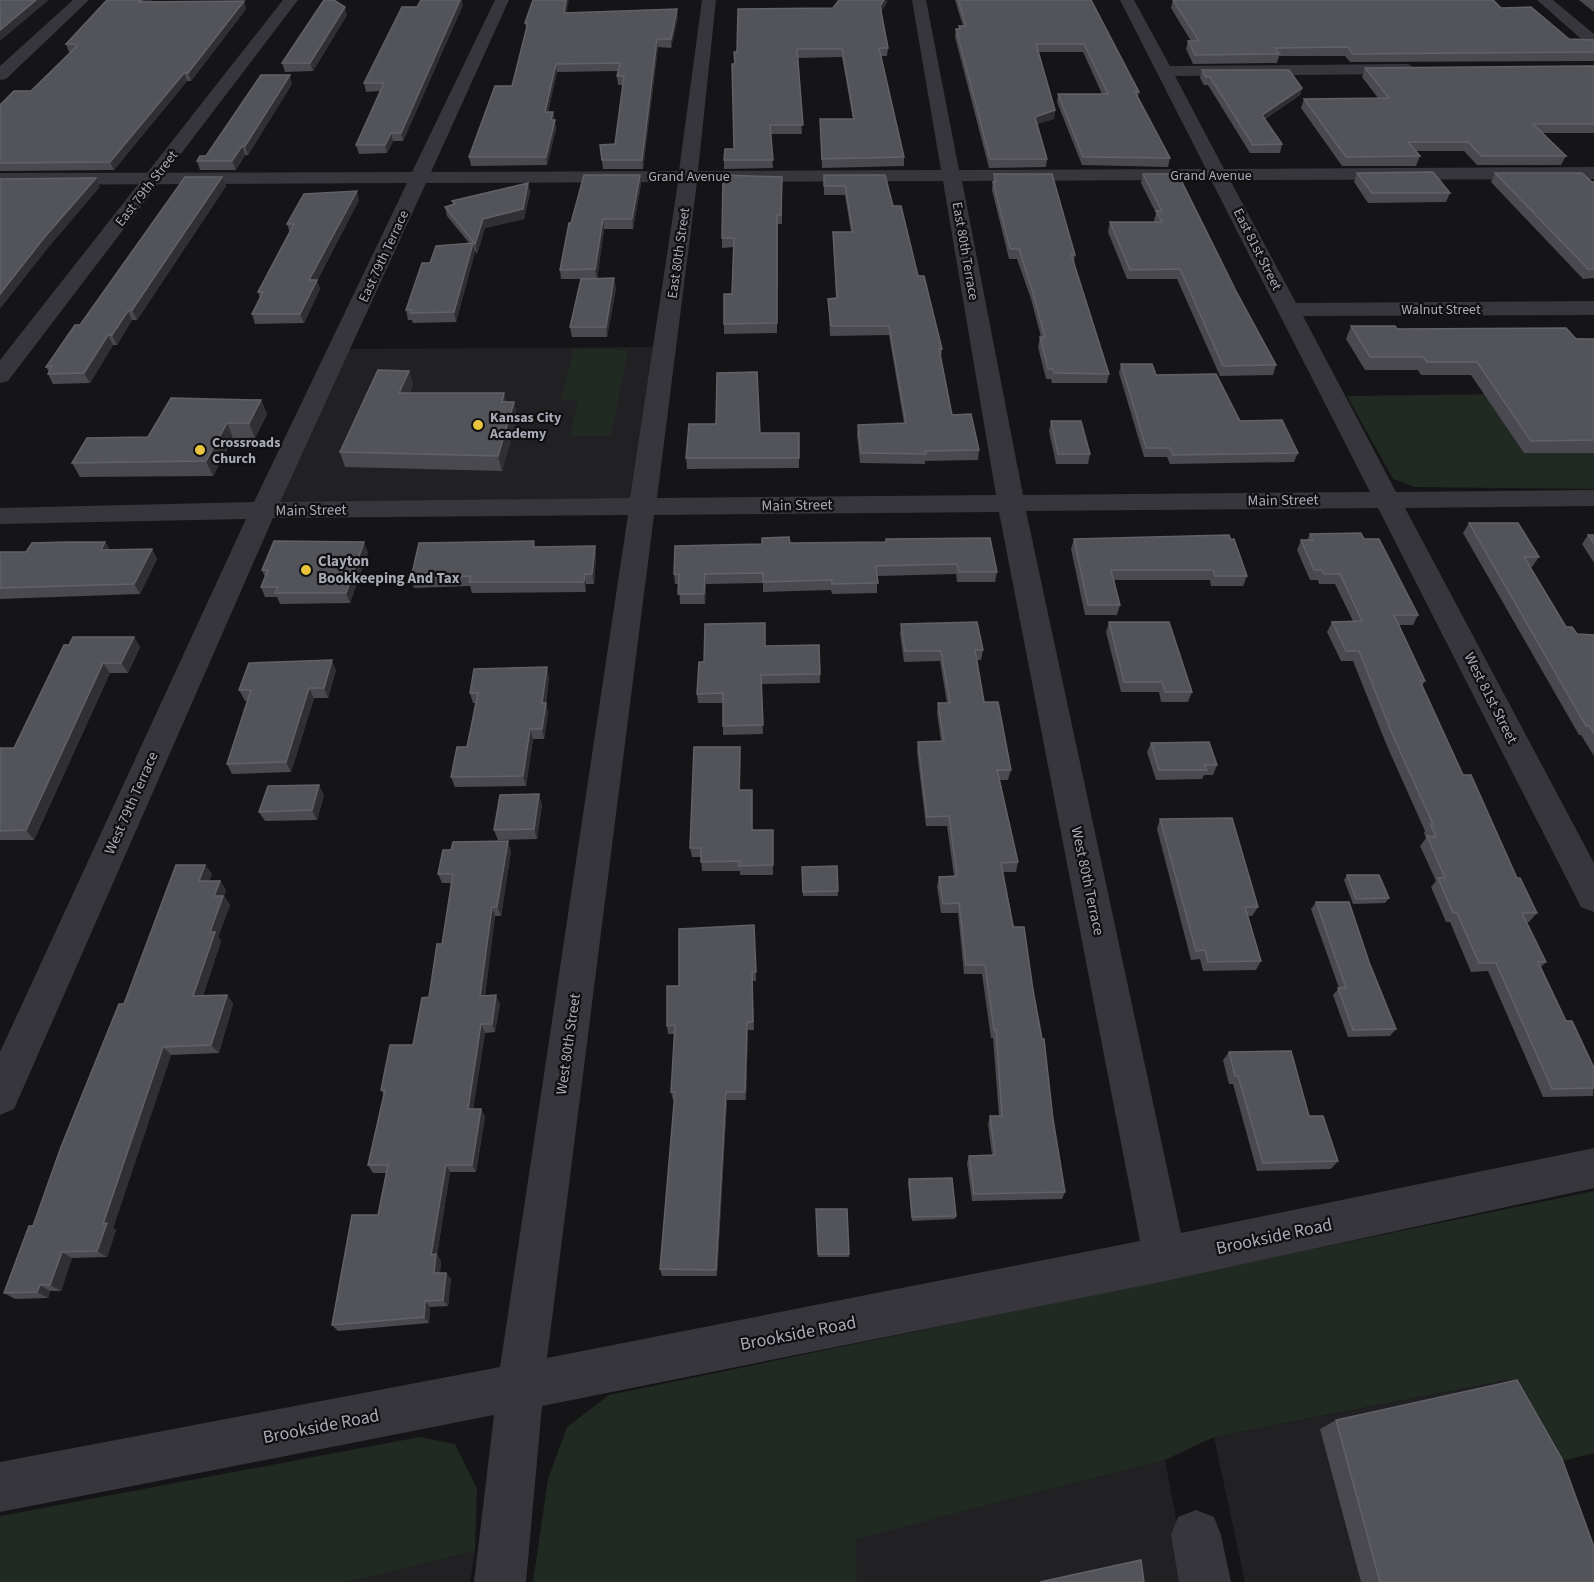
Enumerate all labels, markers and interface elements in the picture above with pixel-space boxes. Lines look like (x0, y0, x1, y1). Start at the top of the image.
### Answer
street label: East 79th Street (111, 146, 183, 231)
street label: Grand Avenue (1170, 166, 1252, 186)
street label: Grand Avenue (648, 167, 730, 187)
street label: East 80th Terrace (947, 200, 984, 302)
street label: East 81st Street (1228, 205, 1286, 294)
street label: East 80th Street (663, 206, 695, 300)
street label: East 79th Terrace (354, 207, 414, 306)
street label: Walnut Street (1401, 300, 1481, 320)
place label: Kansas City Academy (489, 408, 562, 444)
marker: Kansas City Academy (471, 418, 485, 432)
place label: Crossroads Church (212, 433, 280, 469)
marker: Crossroads Church (193, 443, 207, 457)
street label: Main Street (1247, 489, 1319, 512)
street label: Main Street (761, 494, 833, 517)
street label: Main Street (275, 499, 347, 522)
place label: Clayton Bookkeeping And Tax (318, 551, 460, 589)
marker: Clayton Bookkeeping And Tax (299, 563, 313, 577)
street label: West 81st Street (1459, 649, 1523, 747)
street label: West 79th Terrace (99, 748, 164, 858)
street label: West 80th Terrace (1066, 825, 1109, 937)
street label: West 80th Street (551, 992, 586, 1096)
street label: Brookside Road (1214, 1212, 1335, 1261)
street label: Brookside Road (738, 1310, 858, 1357)
street label: Brookside Road (261, 1403, 381, 1450)

